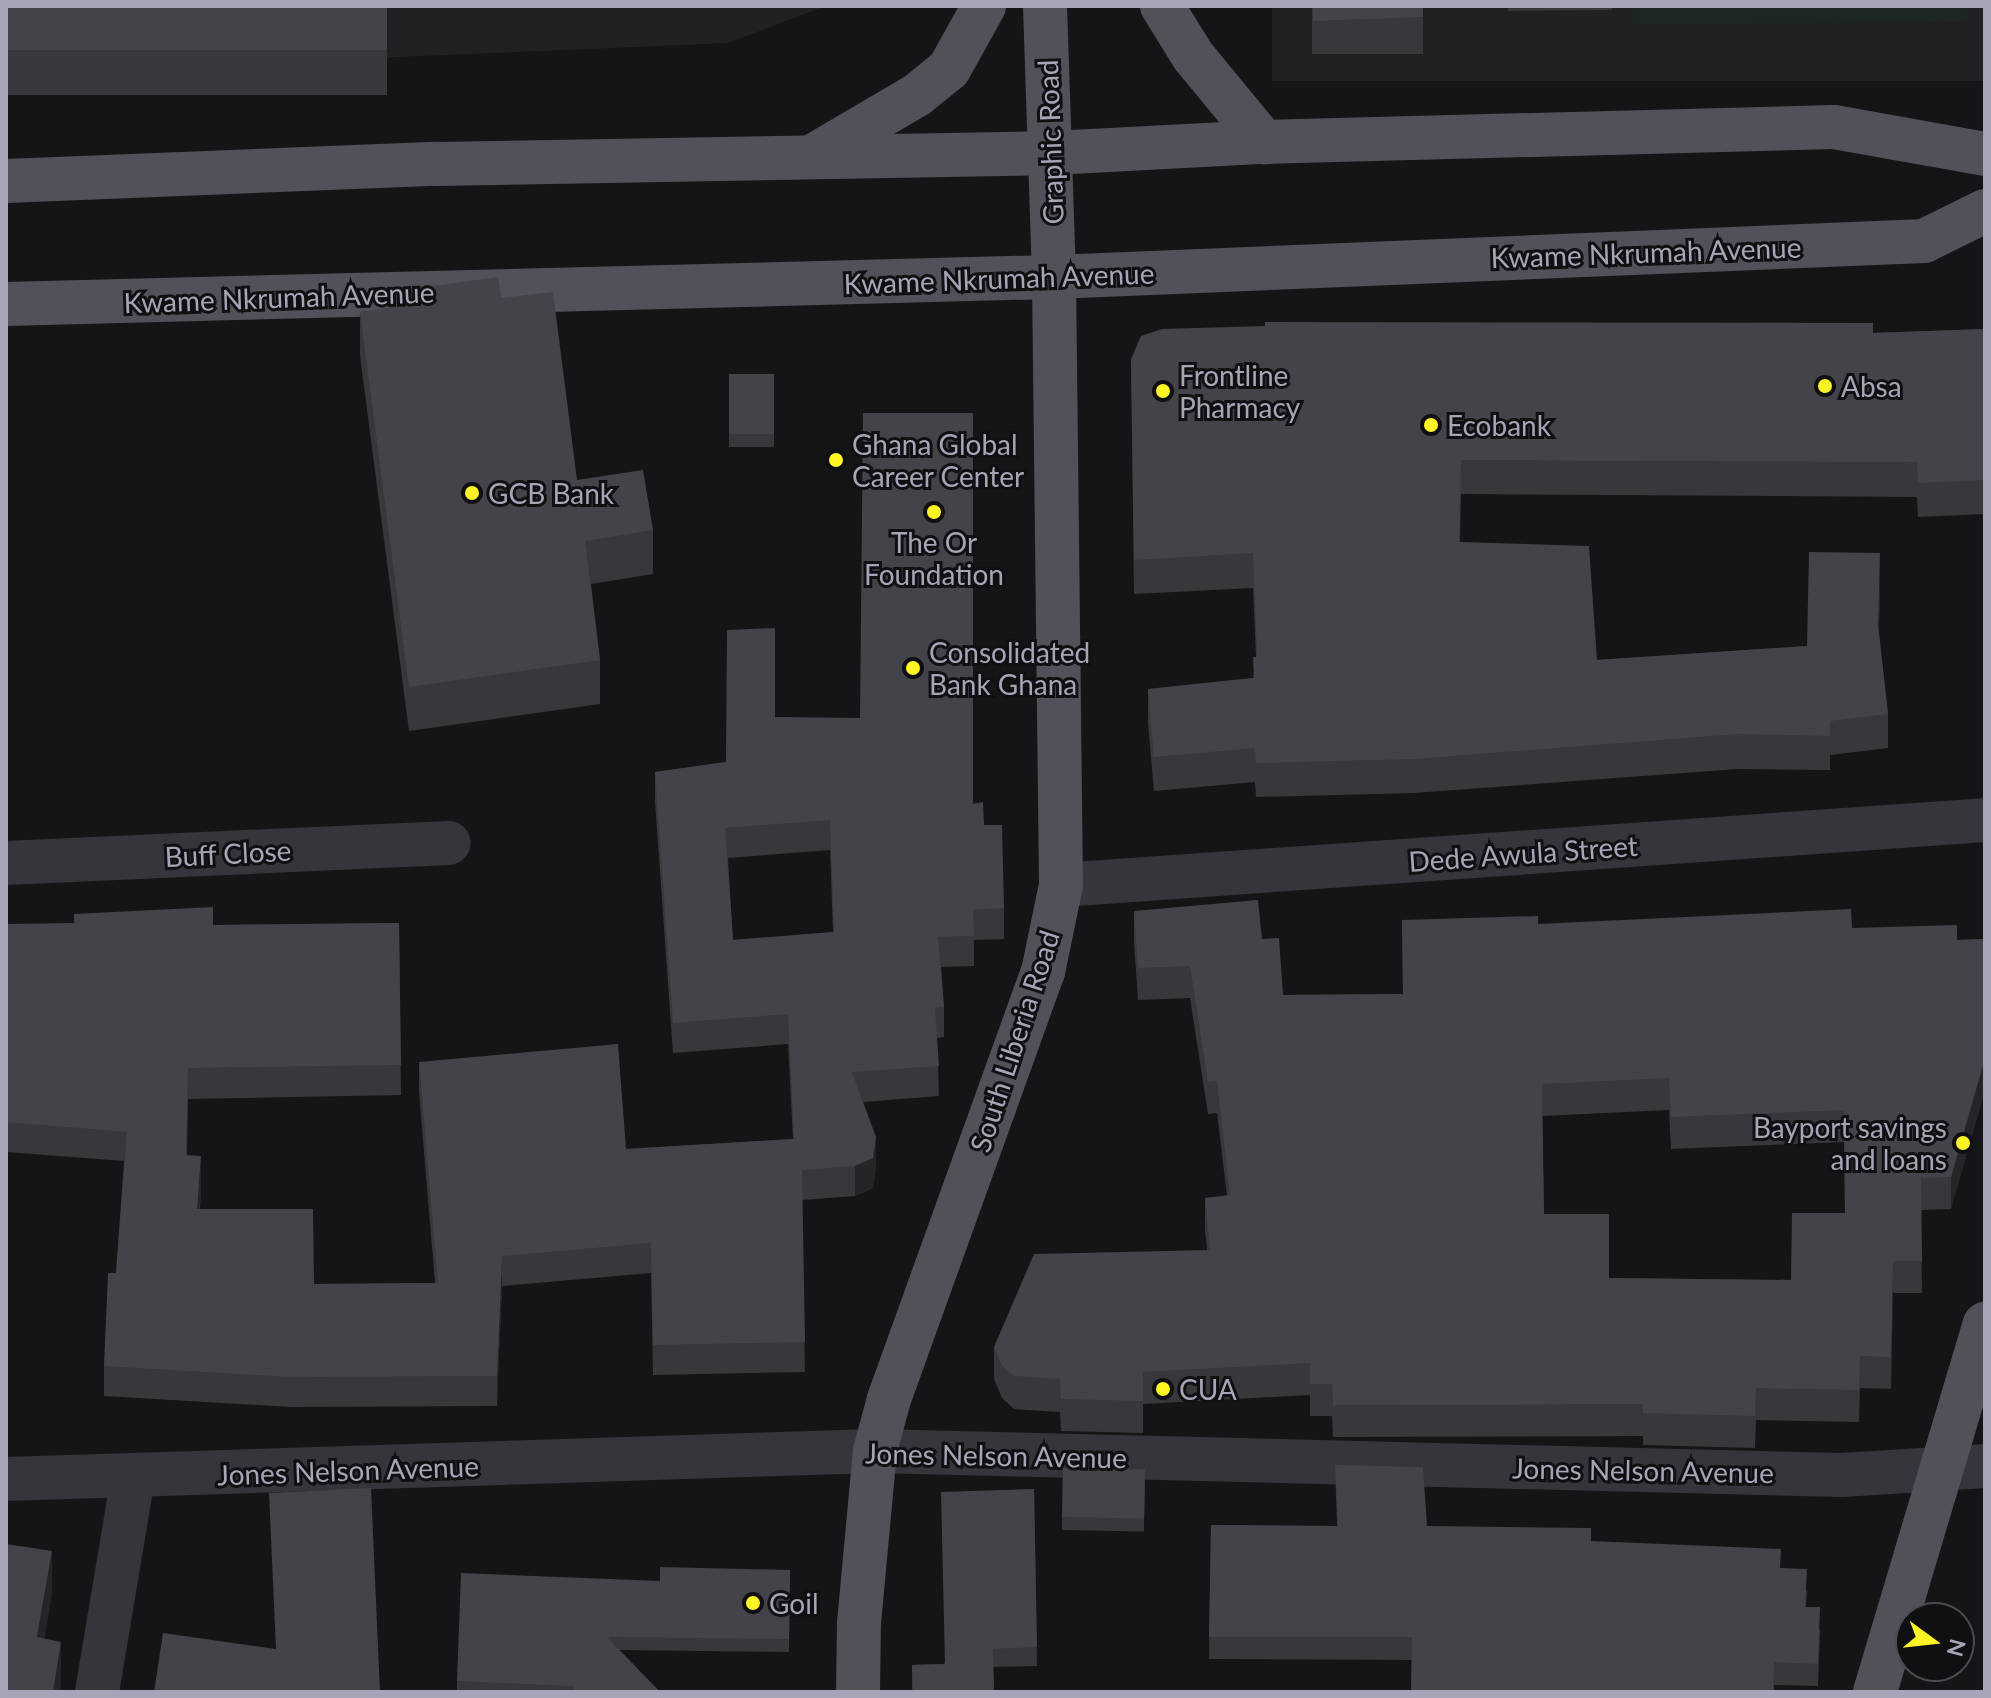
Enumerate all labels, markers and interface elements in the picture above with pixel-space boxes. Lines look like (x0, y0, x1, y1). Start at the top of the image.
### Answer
street label: Graphic Road (1030, 59, 1070, 225)
street label: Kwame Nkrumah Avenue (1490, 230, 1802, 274)
street label: Kwame Nkrumah Avenue (843, 256, 1155, 300)
street label: Kwame Nkrumah Avenue (123, 275, 435, 319)
place label: Frontline Pharmacy (1179, 358, 1300, 424)
place label: Absa (1841, 369, 1902, 403)
marker: Absa (1816, 377, 1834, 395)
marker: Frontline Pharmacy (1154, 382, 1172, 400)
place label: Ecobank (1447, 408, 1551, 442)
marker: Ecobank (1422, 416, 1440, 434)
place label: Ghana Global Career Center (852, 427, 1025, 493)
marker: Ghana Global Career Center (827, 451, 845, 469)
place label: GCB Bank (488, 476, 614, 510)
marker: GCB Bank (463, 484, 481, 502)
marker: The Or Foundation (925, 503, 943, 521)
place label: The Or Foundation (864, 525, 1004, 591)
place label: Consolidated Bank Ghana (929, 635, 1090, 701)
marker: Consolidated Bank Ghana (904, 659, 922, 677)
street label: Dede Awula Street (1407, 828, 1639, 878)
street label: Buff Close (164, 833, 292, 873)
street label: South Liberia Road (962, 926, 1066, 1156)
place label: Bayport savings and loans (1753, 1110, 1947, 1176)
marker: Bayport savings and loans (1954, 1134, 1972, 1152)
place label: CUA (1179, 1372, 1237, 1406)
marker: CUA (1154, 1380, 1172, 1398)
street label: Jones Nelson Avenue (864, 1436, 1128, 1474)
street label: Jones Nelson Avenue (216, 1449, 480, 1491)
street label: Jones Nelson Avenue (1511, 1451, 1775, 1489)
place label: Goil (769, 1586, 818, 1620)
marker: Goil (744, 1594, 762, 1612)
north arrow (1895, 1602, 1975, 1682)
text: N (1942, 1636, 1972, 1659)

